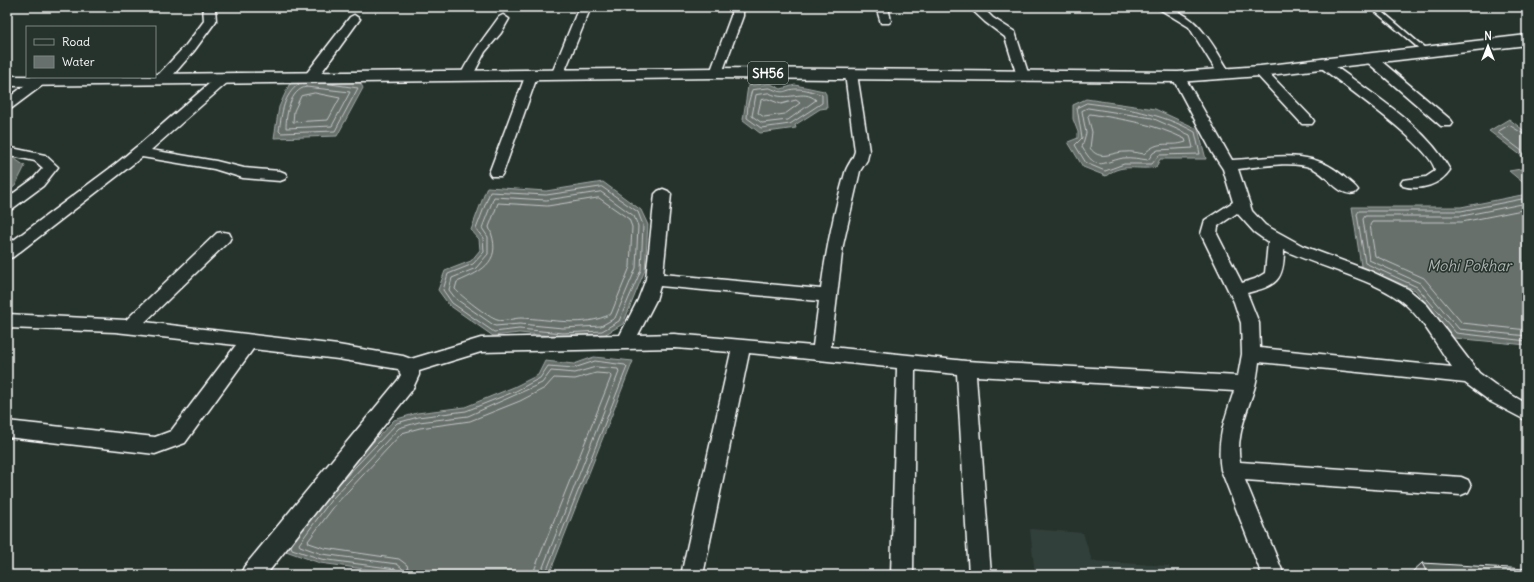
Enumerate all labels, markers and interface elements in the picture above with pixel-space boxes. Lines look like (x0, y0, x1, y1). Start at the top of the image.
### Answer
legend (26, 26, 156, 78)
north arrow (1468, 26, 1508, 66)
text: N (1484, 29, 1492, 43)
text: Road (62, 34, 90, 49)
text: Water (62, 54, 95, 69)
road number: SH56 (748, 62, 788, 84)
water label: Mohi Pokhar (1427, 256, 1513, 275)

